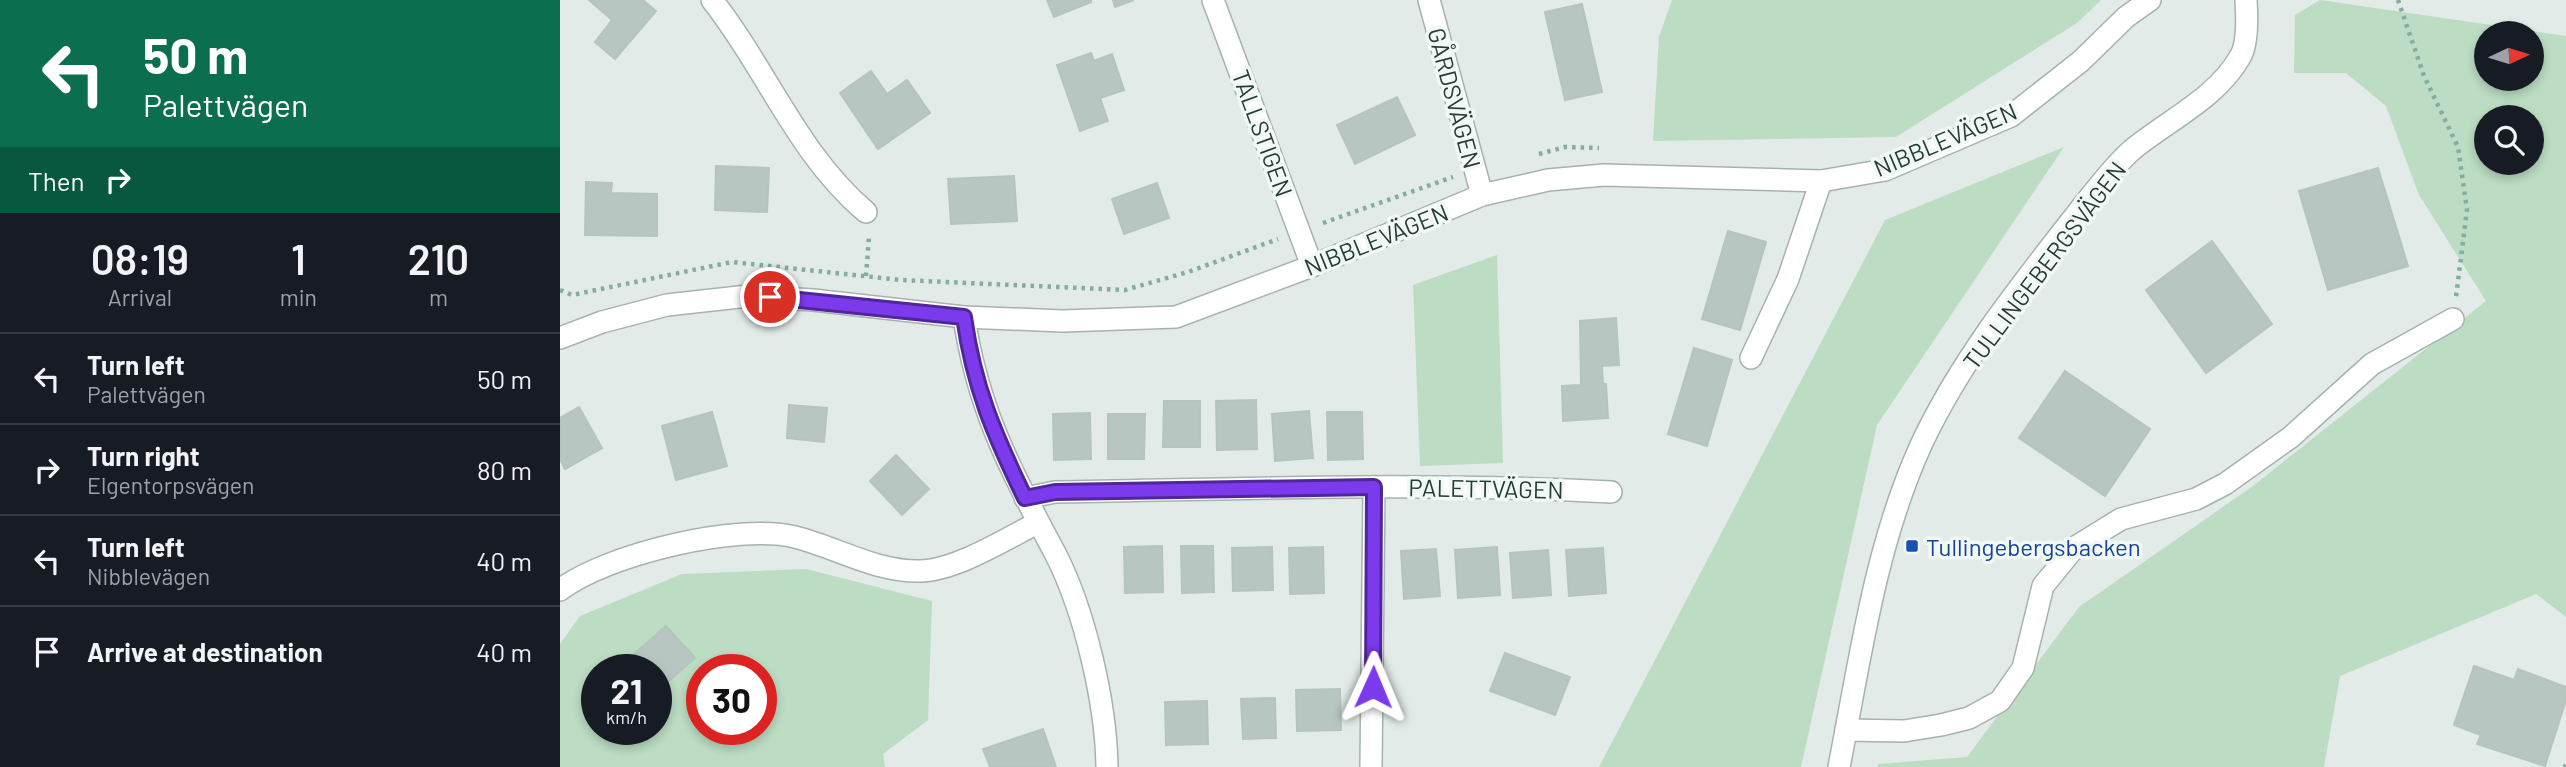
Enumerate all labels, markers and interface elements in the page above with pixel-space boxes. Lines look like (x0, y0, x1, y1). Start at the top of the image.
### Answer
north arrow (2474, 21, 2544, 91)
map controls (2474, 21, 2544, 175)
text: 50 m (143, 25, 248, 84)
street label: GÅRDSVÄGEN (1422, 25, 1488, 171)
icon: left (28, 28, 119, 119)
street label: TALLSTIGEN (1227, 66, 1299, 200)
text: Palettvägen (143, 85, 308, 123)
street label: NIBBLEVÄGEN (1869, 96, 2021, 182)
button: search (2474, 105, 2544, 175)
street label: TULLINGEBERGSVÄGEN (1956, 155, 2132, 375)
icon: right (99, 161, 137, 199)
text: Then (28, 165, 85, 196)
street label: NIBBLEVÄGEN (1300, 197, 1452, 281)
text: 08:19 (91, 233, 189, 283)
text: 1 (291, 233, 306, 283)
text: 210 (408, 233, 469, 283)
pin (740, 267, 800, 327)
icon: arrive (751, 278, 789, 316)
text: Arrival (108, 283, 172, 311)
text: min (280, 283, 317, 311)
text: m (429, 283, 448, 311)
text: Turn left (87, 349, 185, 380)
icon: left (28, 360, 66, 398)
text: 50 m (477, 363, 532, 394)
text: Palettvägen (87, 380, 206, 408)
text: Turn right (87, 440, 200, 471)
icon: right (28, 451, 66, 489)
text: 80 m (477, 454, 532, 485)
text: Elgentorpsvägen (87, 471, 255, 499)
street label: PALETTVÄGEN (1408, 472, 1564, 504)
text: Turn left (87, 531, 185, 562)
place label: Tullingebergsbacken (1926, 532, 2141, 561)
marker: Tullingebergsbacken (1904, 538, 1920, 554)
icon: left (28, 542, 66, 580)
text: 40 m (476, 545, 532, 576)
text: Nibblevägen (87, 562, 210, 590)
icon: arrive (28, 633, 66, 671)
text: Arrive at destination (87, 636, 323, 667)
text: 40 m (476, 636, 532, 667)
position arrow (1336, 650, 1410, 724)
speed limit sign: 30 (686, 654, 777, 745)
text: 21 (611, 669, 642, 711)
text: km/h (606, 706, 647, 728)

